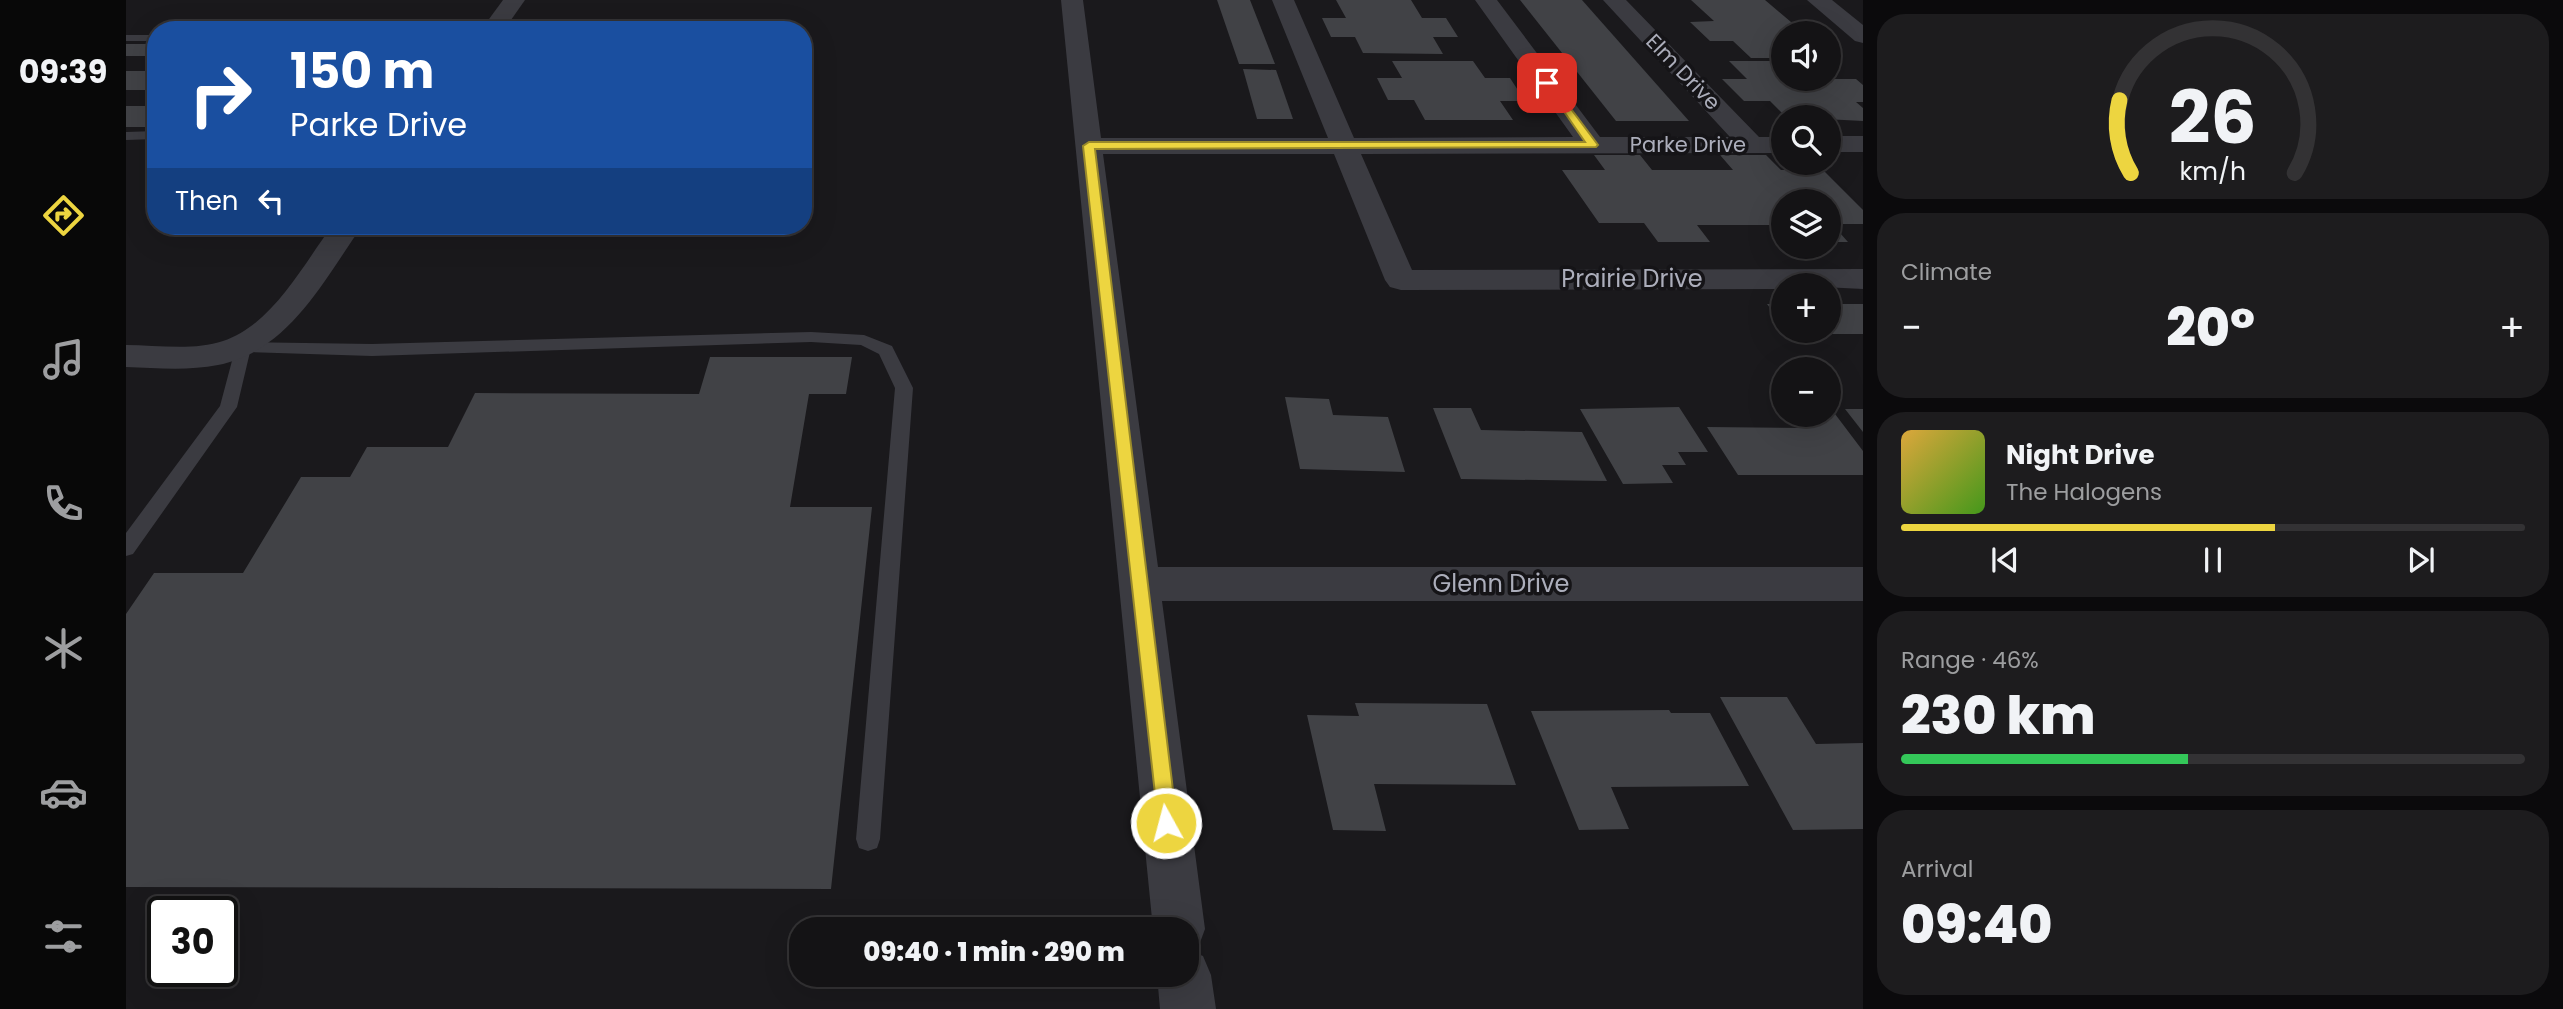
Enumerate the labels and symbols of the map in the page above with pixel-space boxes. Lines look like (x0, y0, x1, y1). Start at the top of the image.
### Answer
street label: Elm Drive (1640, 27, 1727, 116)
pin (1517, 53, 1577, 113)
street label: Parke Drive (1630, 130, 1746, 159)
street label: Prairie Drive (1561, 262, 1703, 295)
street label: Glenn Drive (1433, 567, 1569, 600)
position arrow (1129, 786, 1203, 860)
speed limit sign: 30 (147, 896, 238, 987)

